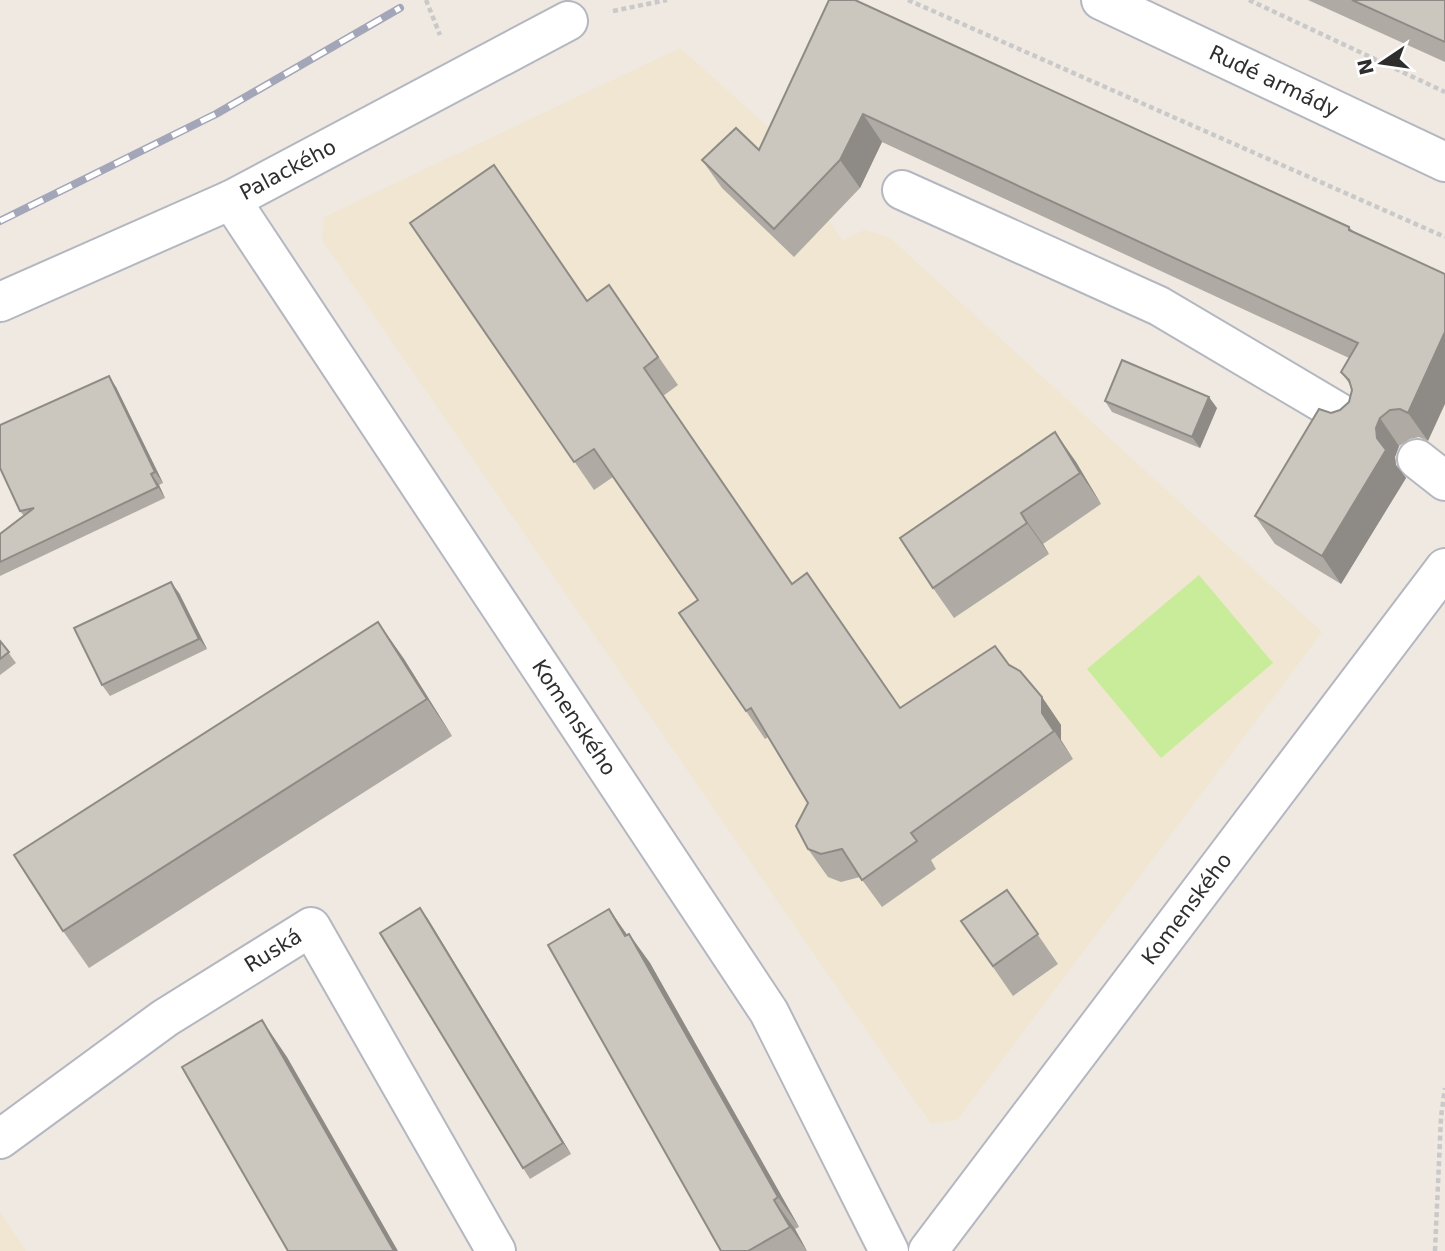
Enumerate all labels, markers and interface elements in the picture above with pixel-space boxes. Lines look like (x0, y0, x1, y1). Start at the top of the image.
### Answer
north arrow (1347, 28, 1417, 98)
street label: Rudé armády (1205, 41, 1342, 122)
text: N (1353, 57, 1378, 77)
street label: Palackého (236, 134, 340, 205)
street label: Komenského (527, 655, 621, 780)
street label: Komenského (1137, 848, 1237, 970)
street label: Ruská (240, 924, 306, 977)

